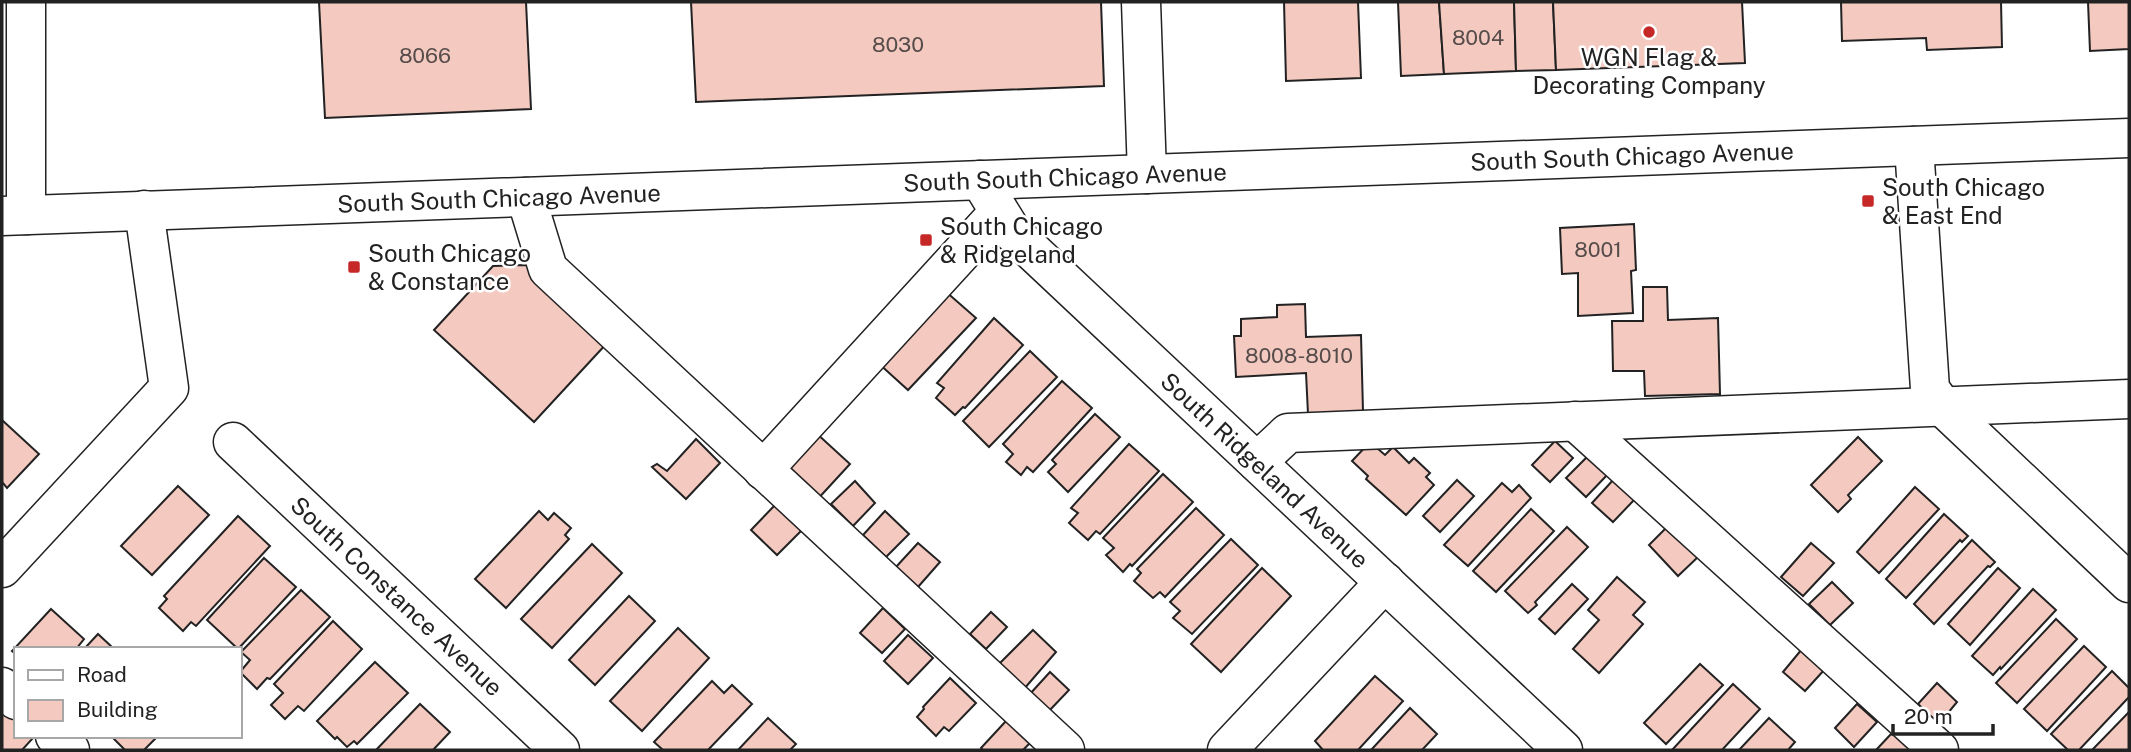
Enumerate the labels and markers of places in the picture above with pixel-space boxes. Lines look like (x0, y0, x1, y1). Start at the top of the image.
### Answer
marker: WGN Flag & Decorating Company (1641, 24, 1657, 40)
place label: WGN Flag & Decorating Company (1532, 43, 1766, 99)
place label: South Chicago & East End (1882, 173, 2045, 229)
marker: South Chicago & East End (1860, 193, 1876, 209)
place label: South Chicago & Ridgeland (940, 212, 1103, 268)
marker: South Chicago & Ridgeland (918, 232, 934, 248)
place label: South Chicago & Constance (368, 239, 531, 295)
marker: South Chicago & Constance (346, 259, 362, 275)

